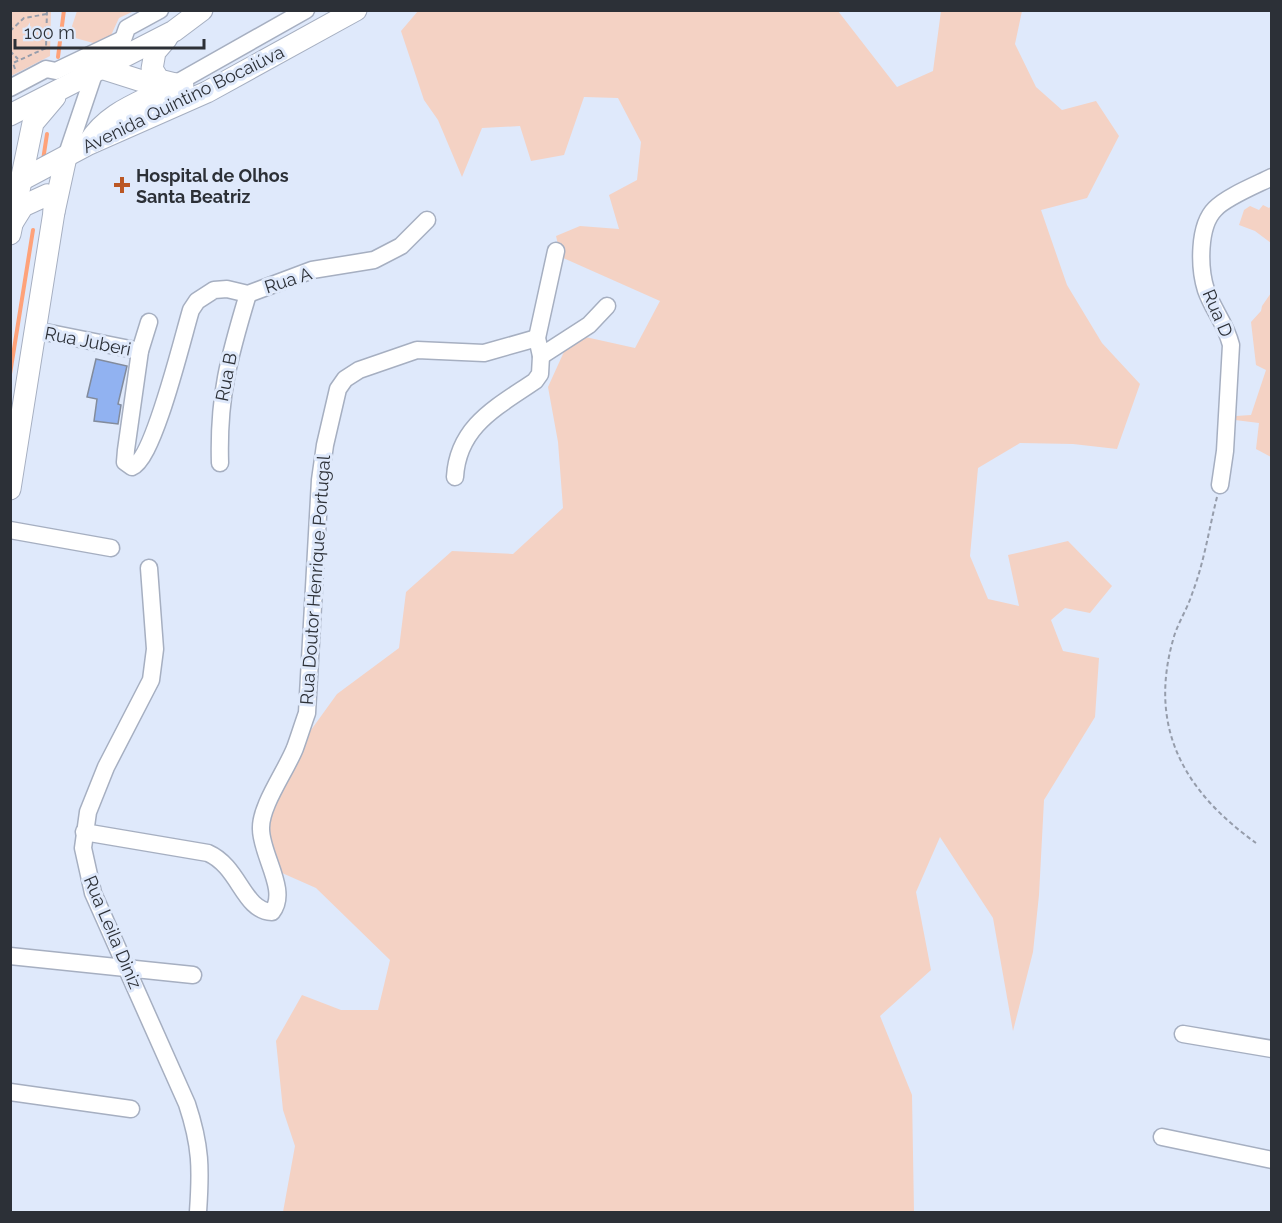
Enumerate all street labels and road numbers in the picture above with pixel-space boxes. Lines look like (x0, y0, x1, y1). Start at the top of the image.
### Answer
street label: Avenida Quintino Bocaiúva (79, 41, 287, 157)
street label: Rua A (262, 263, 314, 297)
street label: Rua D (1199, 286, 1237, 340)
street label: Rua Juberi (43, 322, 133, 360)
street label: Rua B (211, 351, 241, 403)
street label: Rua Doutor Henrique Portugal (296, 454, 334, 705)
street label: Rua Leila Diniz (80, 872, 146, 992)

